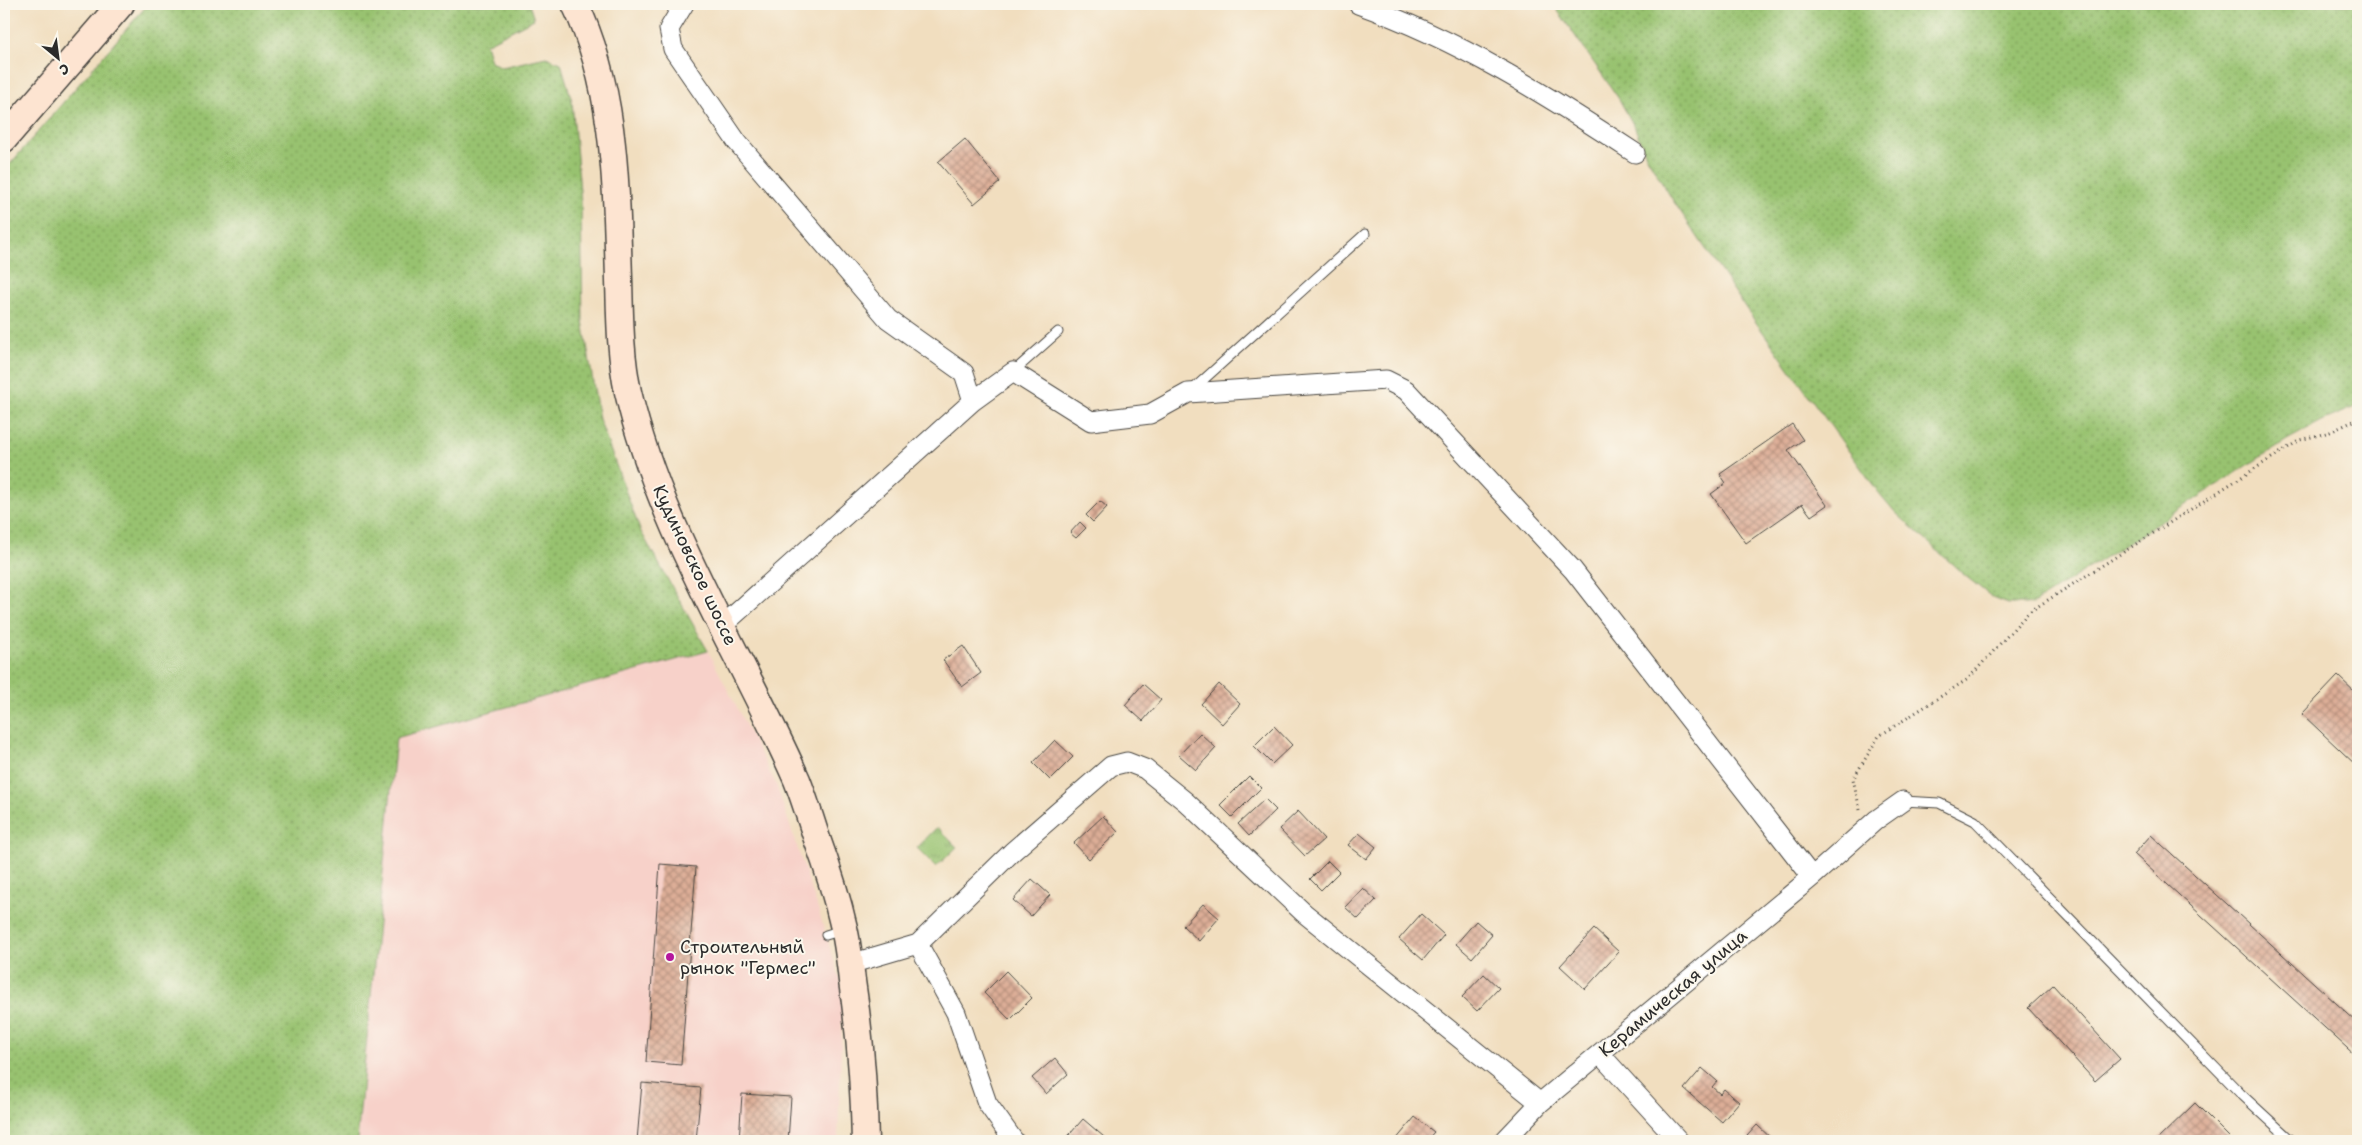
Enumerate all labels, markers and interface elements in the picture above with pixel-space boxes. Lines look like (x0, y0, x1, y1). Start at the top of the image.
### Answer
north arrow (32, 32, 82, 82)
text: С (56, 59, 72, 79)
street label: Кудиновское шоссе (647, 481, 743, 649)
street label: Керамическая улица (1594, 924, 1752, 1062)
place label: Строительный рынок "Гермес" (680, 935, 816, 980)
marker: Строительный рынок "Гермес" (664, 951, 676, 963)

